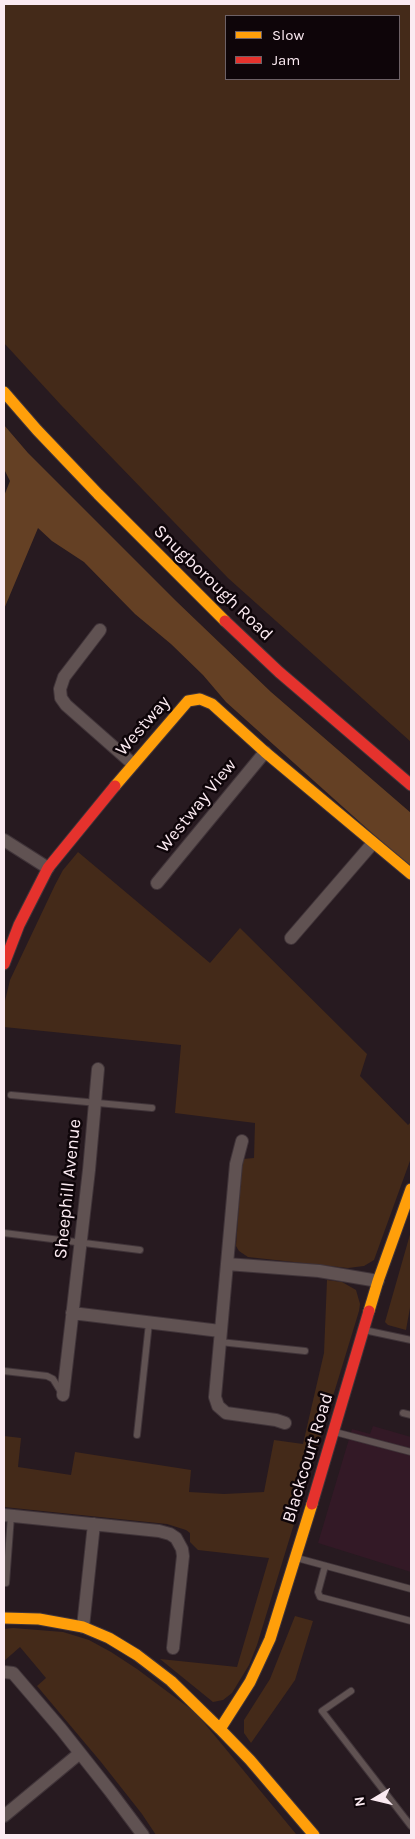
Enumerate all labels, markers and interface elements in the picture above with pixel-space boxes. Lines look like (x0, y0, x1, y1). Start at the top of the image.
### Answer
legend (225, 15, 400, 80)
text: Slow (272, 26, 304, 44)
text: Jam (272, 51, 300, 69)
street label: Snugborough Road (149, 521, 277, 645)
street label: Westway (111, 692, 175, 760)
street label: Westway View (153, 755, 241, 857)
street label: Sheephill Avenue (50, 1118, 86, 1260)
street label: Blackcourt Road (278, 1390, 338, 1526)
north arrow (350, 1774, 400, 1824)
text: N (351, 1795, 369, 1808)

